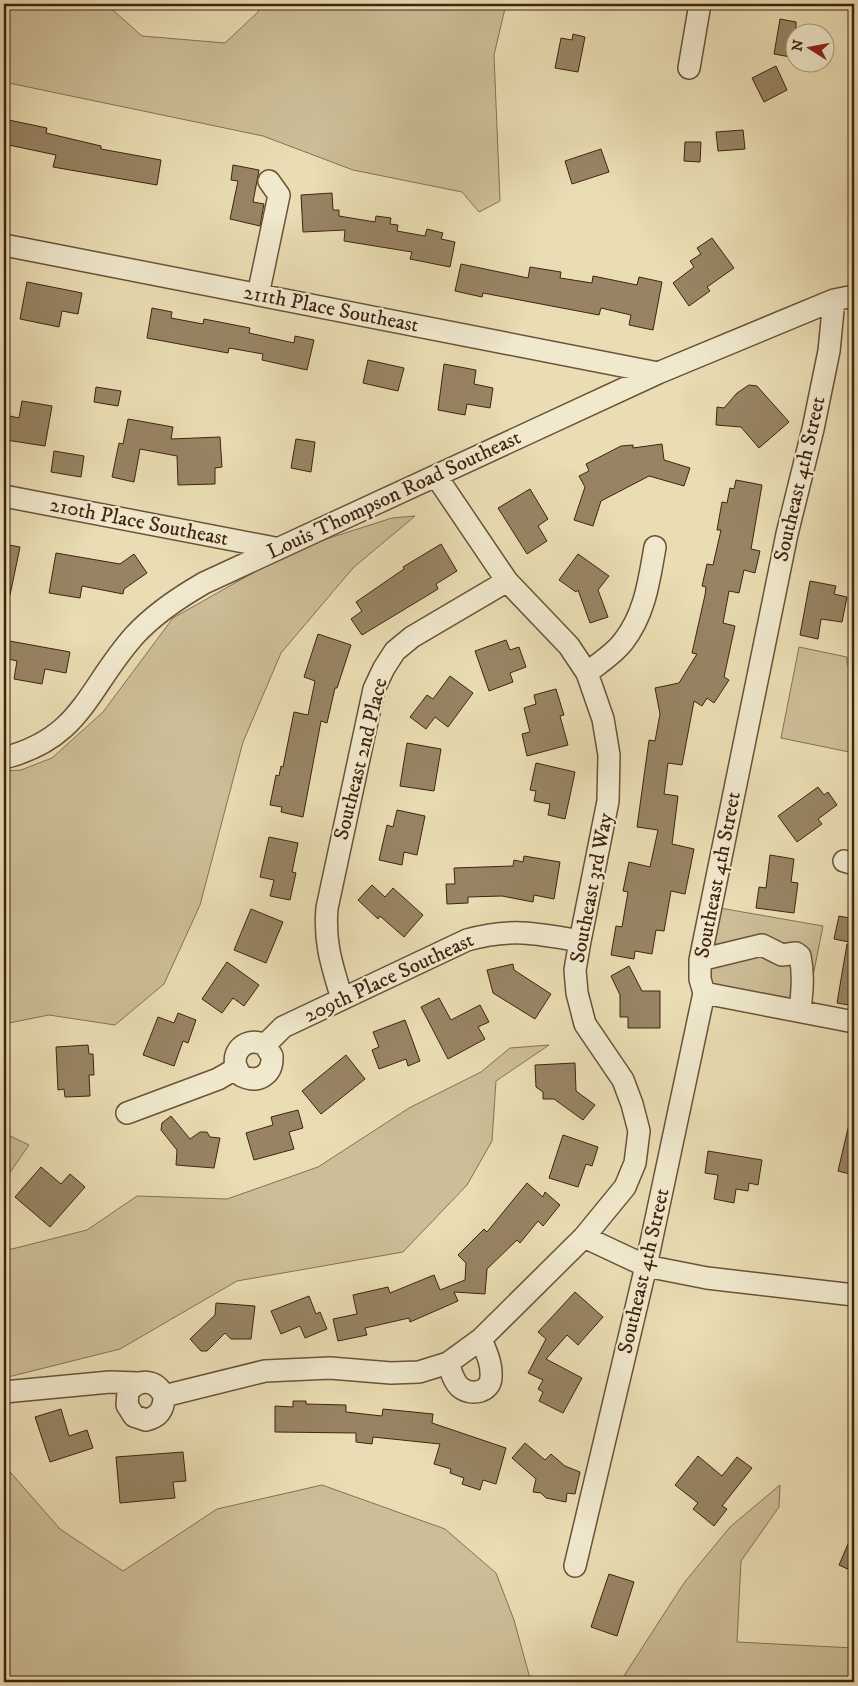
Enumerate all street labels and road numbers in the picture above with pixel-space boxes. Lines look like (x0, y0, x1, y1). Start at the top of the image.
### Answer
street label: 211th Place Southeast (241, 279, 421, 339)
street label: Southeast 4th Street (768, 394, 832, 564)
street label: Louis Thompson Road Southeast (263, 425, 525, 565)
street label: 210th Place Southeast (47, 492, 231, 552)
street label: Southeast 2nd Place (328, 675, 394, 843)
street label: Southeast 4th Street (689, 789, 747, 960)
street label: Southeast 3rd Way (565, 810, 619, 965)
street label: 209th Place Southeast (300, 927, 478, 1029)
street label: Southeast 4th Street (612, 1186, 676, 1356)

